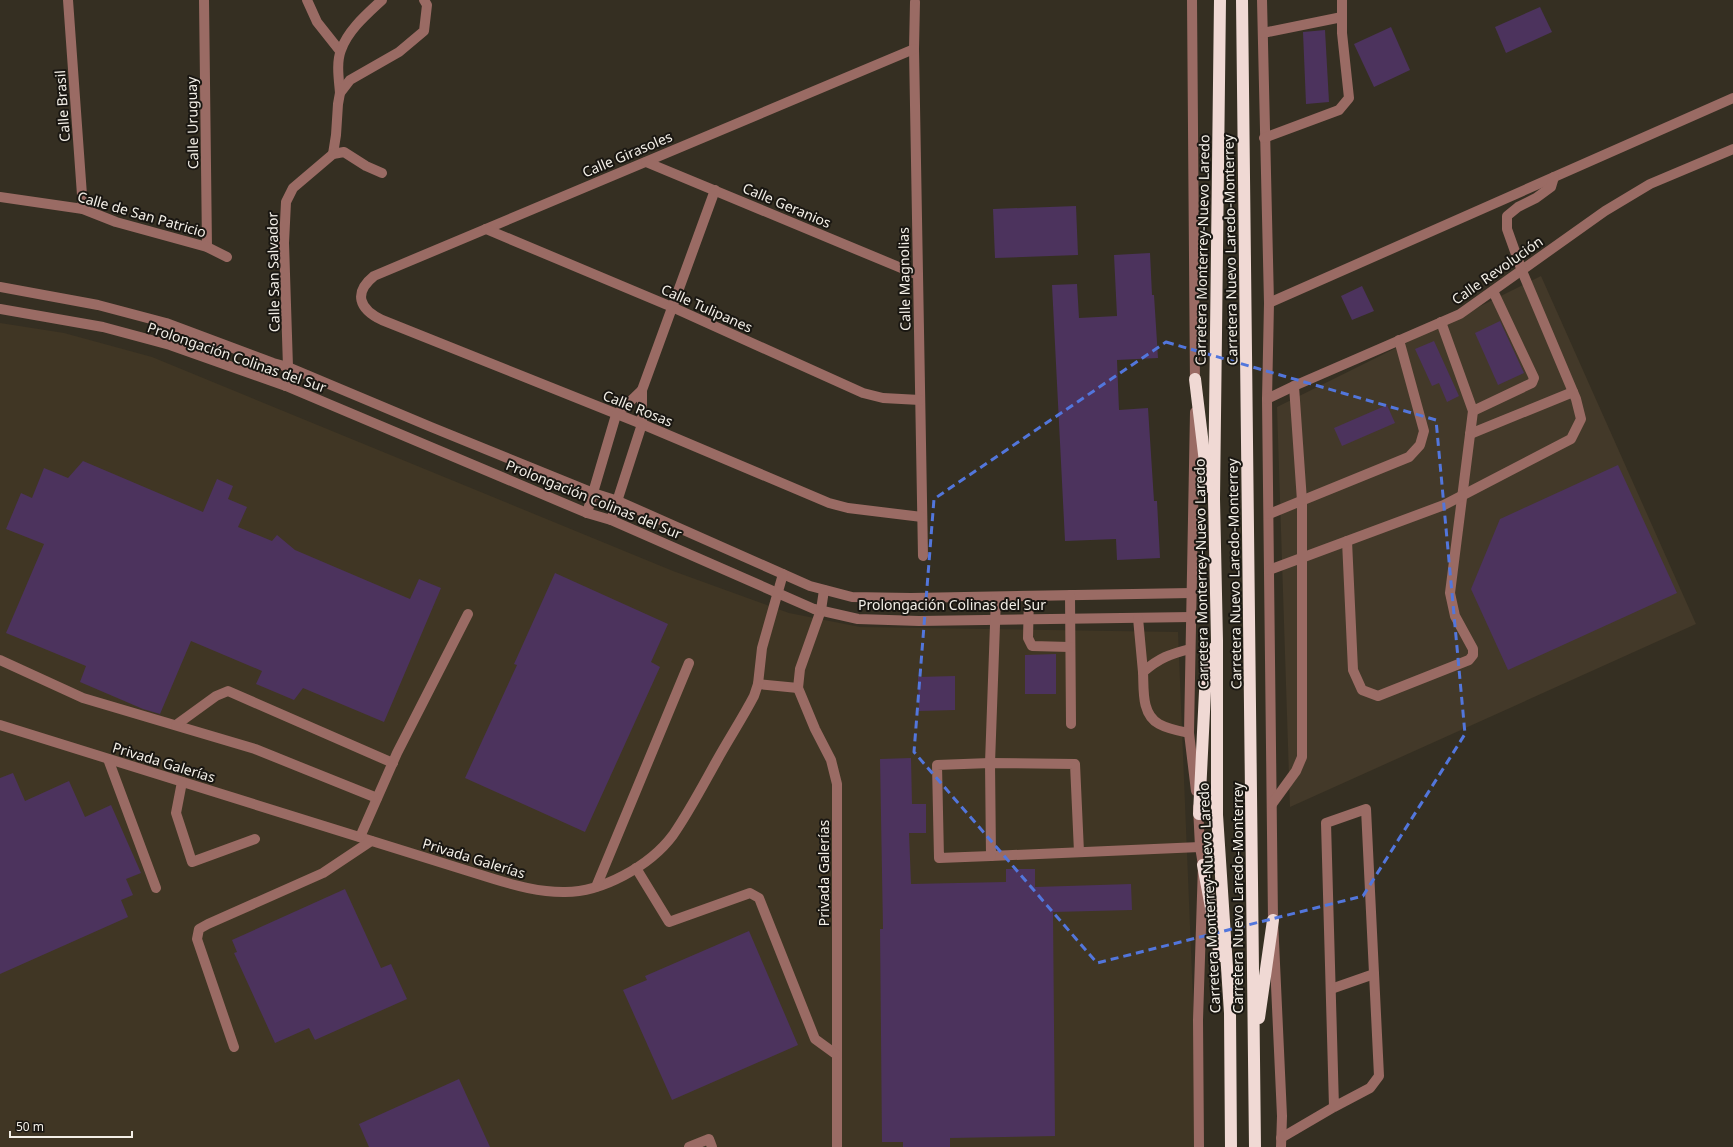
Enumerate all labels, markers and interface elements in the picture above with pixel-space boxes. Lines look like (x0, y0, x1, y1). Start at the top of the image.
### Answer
street label: Calle Brasil (50, 69, 74, 143)
street label: Calle Uruguay (182, 76, 202, 169)
street label: Calle Girasoles (579, 126, 675, 182)
street label: Carretera Monterrey-Nuevo Laredo (1190, 134, 1214, 366)
street label: Carretera Nuevo Laredo-Monterrey (1218, 134, 1242, 366)
street label: Calle Geranios (740, 178, 834, 232)
street label: Calle de San Patricio (75, 187, 209, 241)
street label: Calle San Salvador (262, 211, 284, 332)
street label: Calle Magnolias (894, 227, 914, 331)
street label: Calle Revolución (1448, 232, 1546, 308)
street label: Calle Tulipanes (658, 279, 756, 337)
street label: Prolongación Colinas del Sur (145, 317, 329, 397)
street label: Calle Rosas (600, 385, 676, 431)
street label: Prolongación Colinas del Sur (503, 455, 685, 543)
street label: Carretera Monterrey-Nuevo Laredo (1189, 458, 1213, 690)
street label: Carretera Nuevo Laredo-Monterrey (1222, 458, 1246, 690)
street label: Prolongación Colinas del Sur (858, 595, 1046, 614)
street label: Privada Galerías (110, 737, 218, 787)
street label: Carretera Monterrey-Nuevo Laredo (1193, 782, 1225, 1014)
street label: Carretera Nuevo Laredo-Monterrey (1228, 782, 1247, 1013)
street label: Privada Galerías (814, 819, 833, 926)
street label: Privada Galerías (420, 833, 528, 883)
scale bar (10, 1113, 132, 1139)
text: 50 m (16, 1118, 44, 1135)

